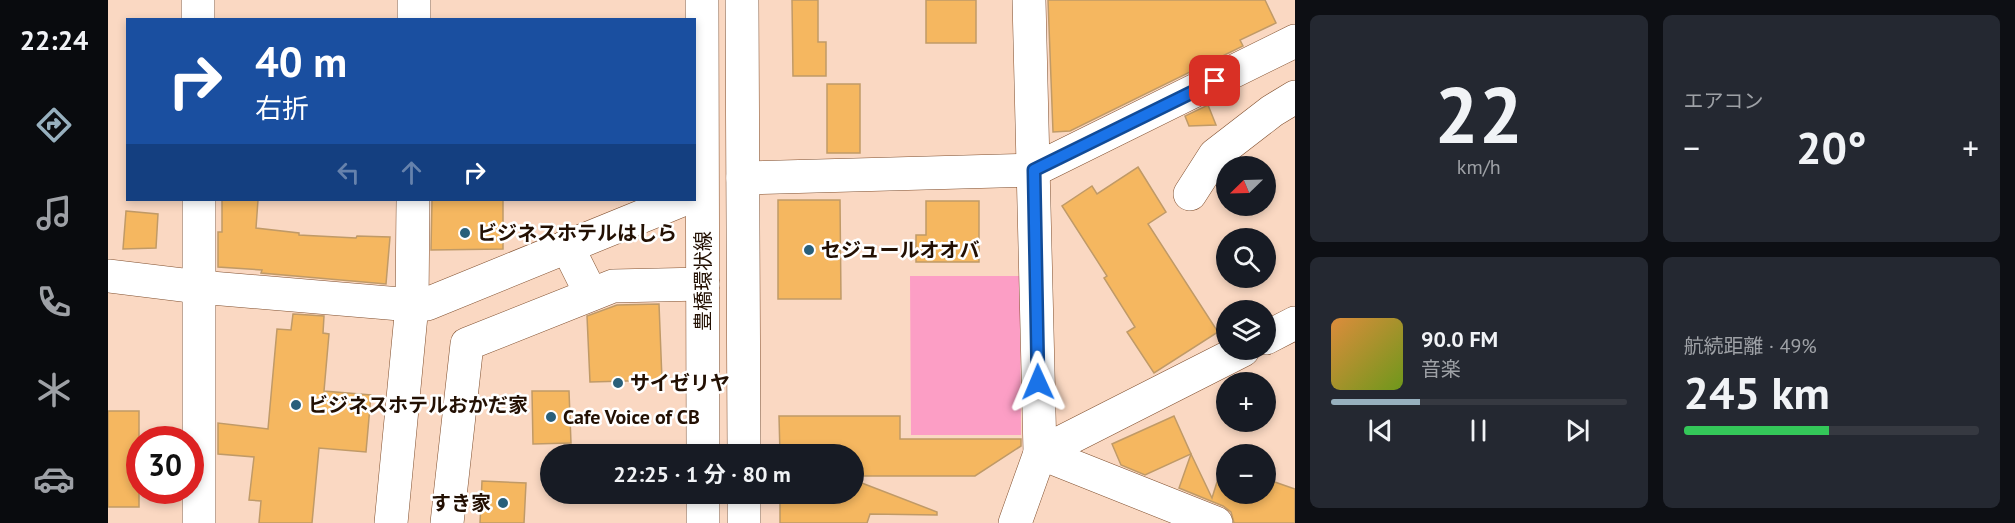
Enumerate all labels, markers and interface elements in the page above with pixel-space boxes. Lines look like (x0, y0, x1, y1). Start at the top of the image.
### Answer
text: 22:24 (20, 23, 88, 57)
text: 40 m (255, 34, 347, 89)
icon: right (156, 42, 234, 120)
pin (1189, 55, 1240, 106)
icon: arrive (1198, 64, 1231, 97)
text: 22 (1435, 64, 1523, 165)
text: エアコン (1684, 88, 1764, 114)
text: 右折 (255, 91, 309, 125)
icon: directions (33, 104, 75, 146)
text: 20° (1796, 118, 1867, 176)
text: − (1684, 126, 1700, 169)
text: + (1962, 126, 1979, 169)
text: km/h (1457, 154, 1501, 180)
icon: left (332, 156, 365, 189)
icon: ahead (395, 156, 428, 189)
icon: right (458, 156, 491, 189)
north arrow (1216, 156, 1276, 216)
map controls (1216, 156, 1276, 504)
icon: music (33, 192, 75, 234)
place label: ビジネスホテルはしら (477, 220, 677, 246)
marker: ビジネスホテルはしら (458, 226, 472, 240)
button: search (1216, 228, 1276, 288)
street label: 豊橋環状線 (690, 231, 716, 331)
place label: セジュールオオバ (821, 237, 980, 263)
marker: セジュールオオバ (802, 243, 816, 257)
icon: phone (33, 281, 75, 323)
button: layers (1216, 300, 1276, 360)
text: 90.0 FM (1421, 325, 1498, 353)
text: 航続距離 · 49% (1684, 333, 1817, 359)
position arrow (1006, 350, 1070, 414)
text: 音楽 (1421, 356, 1461, 382)
text: 245 km (1684, 363, 1830, 421)
icon: climate (33, 369, 75, 411)
place label: サイゼリヤ (630, 370, 730, 396)
button: + (1216, 372, 1276, 432)
marker: サイゼリヤ (611, 376, 625, 390)
place label: ビジネスホテルおかだ家 (308, 392, 528, 418)
marker: ビジネスホテルおかだ家 (289, 398, 303, 412)
place label: Cafe Voice of CB (563, 404, 700, 430)
marker: Cafe Voice of CB (544, 410, 558, 424)
icon: previous (1364, 414, 1397, 447)
icon: pause (1462, 414, 1495, 447)
icon: next (1561, 414, 1594, 447)
speed limit sign: 30 (126, 426, 204, 504)
button: − (1216, 444, 1276, 504)
icon: car (33, 458, 75, 500)
text: 22:25 · 1 分 · 80 m (613, 460, 791, 488)
place label: すき家 (431, 490, 491, 516)
marker: すき家 (496, 496, 510, 510)

